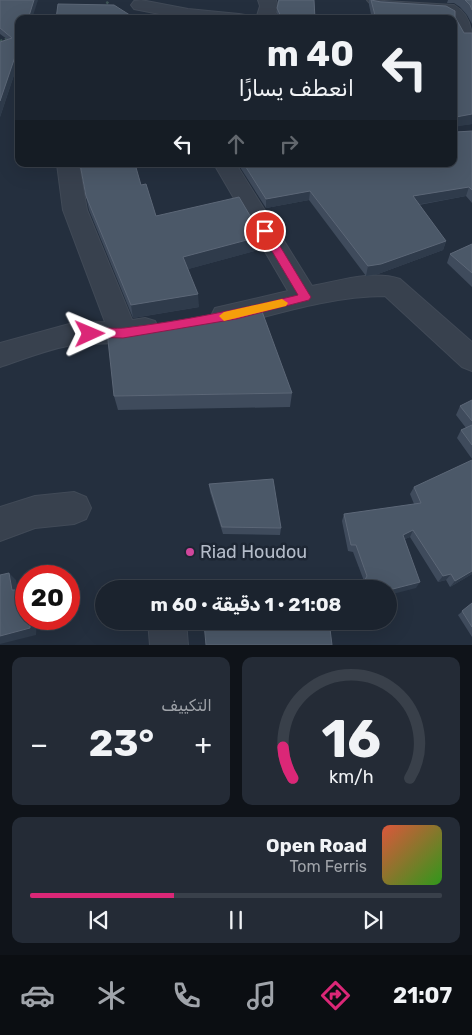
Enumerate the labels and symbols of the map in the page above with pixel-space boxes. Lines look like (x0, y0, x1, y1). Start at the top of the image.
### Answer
pin (244, 210, 286, 252)
position arrow (63, 307, 115, 359)
place label: Riad Houdou (200, 541, 307, 563)
marker: Riad Houdou (184, 546, 196, 558)
speed limit sign: 20 (15, 565, 80, 630)

